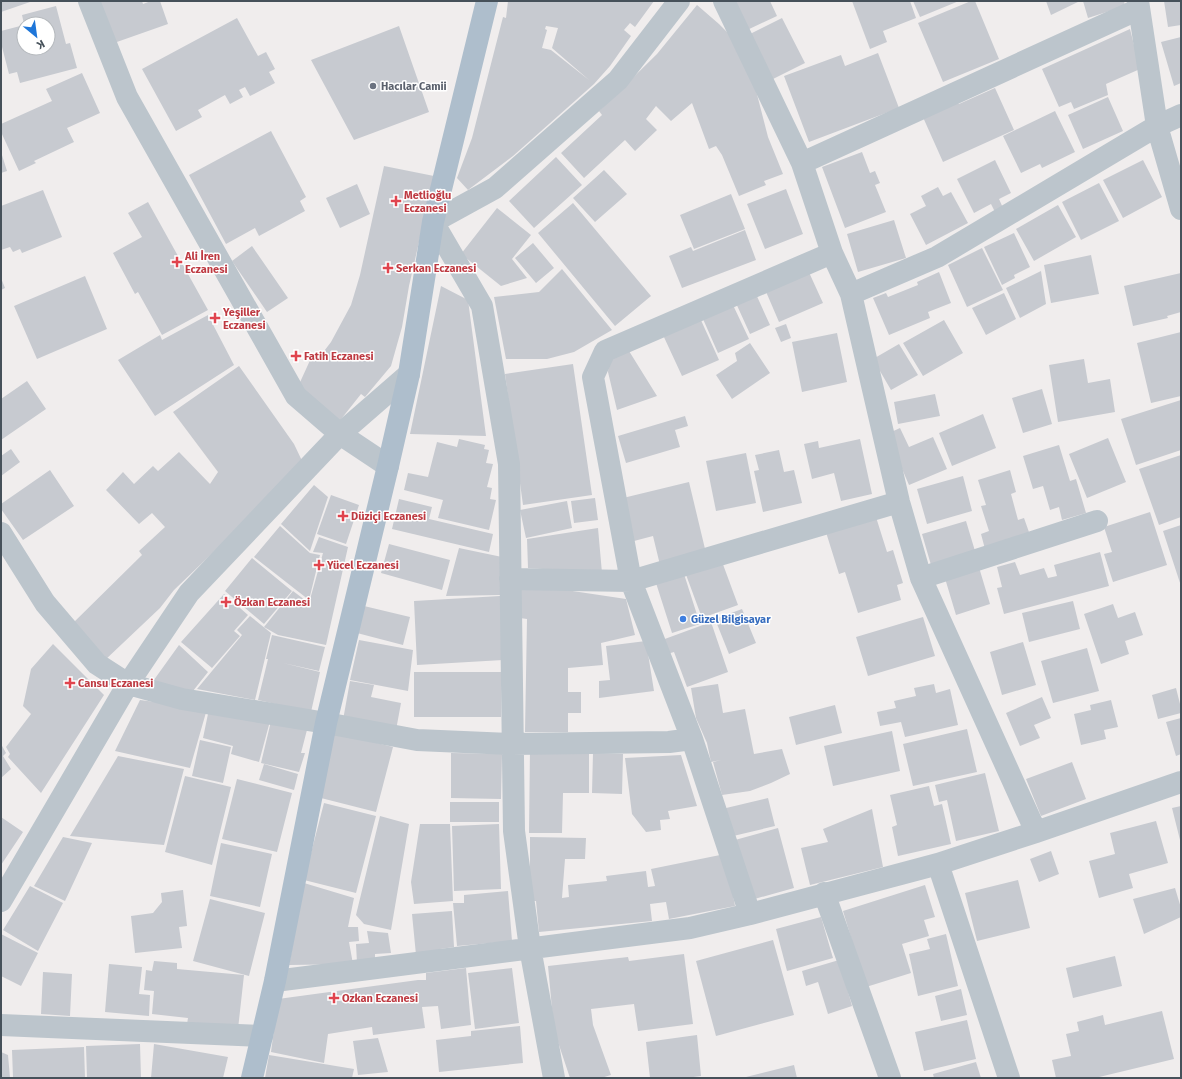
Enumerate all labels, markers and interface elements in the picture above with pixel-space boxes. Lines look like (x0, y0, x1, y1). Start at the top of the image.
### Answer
north arrow (16, 16, 56, 56)
text: K (34, 37, 47, 52)
place label: Hacılar Camii (381, 80, 447, 93)
marker: Hacılar Camii (368, 81, 378, 91)
place label: Metlioğlu Eczanesi (404, 189, 451, 215)
marker: Metlioğlu Eczanesi (391, 196, 401, 206)
place label: Ali İren Eczanesi (184, 250, 228, 276)
marker: Ali İren Eczanesi (172, 257, 182, 267)
place label: Serkan Eczanesi (396, 262, 476, 275)
marker: Serkan Eczanesi (383, 263, 393, 273)
place label: Yeşiller Eczanesi (222, 306, 266, 332)
marker: Yeşiller Eczanesi (210, 313, 220, 323)
place label: Fatih Eczanesi (304, 350, 374, 363)
marker: Fatih Eczanesi (291, 351, 301, 361)
place label: Düziçi Eczanesi (351, 510, 426, 523)
marker: Düziçi Eczanesi (338, 511, 348, 521)
place label: Yücel Eczanesi (326, 559, 399, 572)
marker: Yücel Eczanesi (314, 560, 324, 570)
place label: Özkan Eczanesi (234, 596, 310, 609)
marker: Özkan Eczanesi (221, 597, 231, 607)
place label: Güzel Bilgisayar (691, 613, 771, 626)
marker: Güzel Bilgisayar (678, 614, 688, 624)
place label: Cansu Eczanesi (78, 677, 153, 690)
marker: Cansu Eczanesi (65, 678, 75, 688)
place label: Ozkan Eczanesi (342, 992, 418, 1005)
marker: Ozkan Eczanesi (329, 993, 339, 1003)

